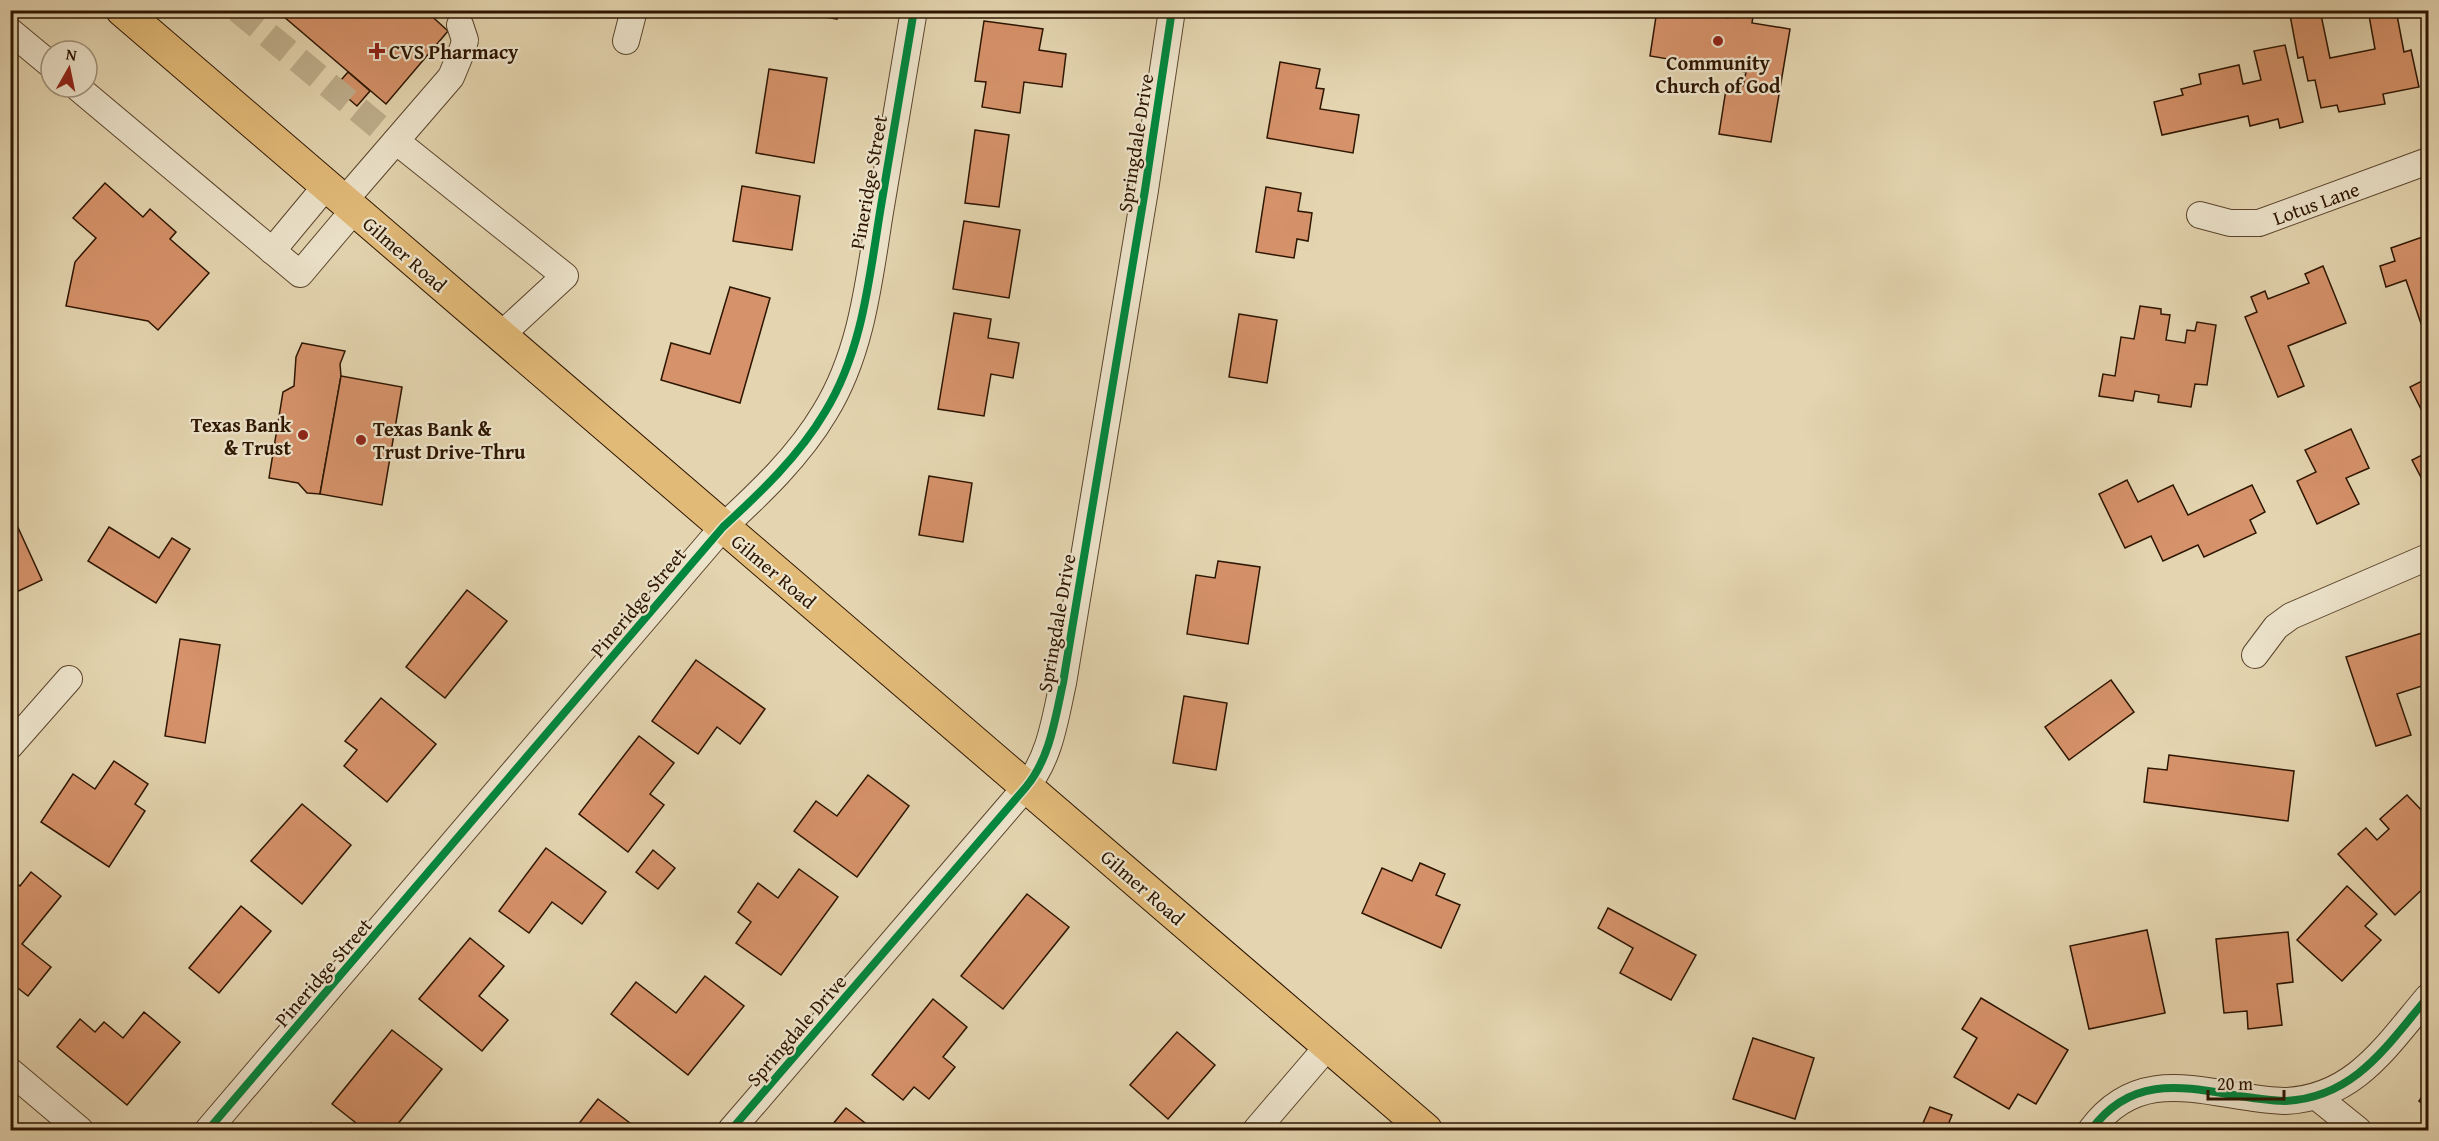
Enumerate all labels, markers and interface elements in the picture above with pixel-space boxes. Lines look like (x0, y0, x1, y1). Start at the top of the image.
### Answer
marker: Community Church of God (1711, 34, 1725, 48)
place label: CVS Pharmacy (389, 37, 519, 66)
north arrow (39, 39, 99, 99)
text: N (64, 41, 79, 67)
marker: CVS Pharmacy (370, 44, 384, 58)
place label: Community Church of God (1656, 48, 1781, 100)
street label: Springdale Drive (1110, 72, 1160, 214)
street label: Pineridge Street (842, 113, 894, 251)
street label: Lotus Lane (2269, 174, 2363, 232)
street label: Gilmer Road (357, 209, 454, 299)
place label: Texas Bank & Trust (191, 410, 292, 462)
place label: Texas Bank & Trust Drive-Thru (373, 414, 526, 466)
marker: Texas Bank & Trust (296, 428, 310, 442)
marker: Texas Bank & Trust Drive-Thru (354, 433, 368, 447)
street label: Gilmer Road (725, 527, 823, 615)
street label: Pineridge Street (583, 541, 693, 663)
street label: Springdale Drive (1030, 552, 1082, 694)
street label: Gilmer Road (1095, 842, 1192, 932)
street label: Pineridge Street (267, 911, 379, 1033)
street label: Springdale Drive (739, 968, 853, 1092)
scale bar (2208, 1063, 2284, 1101)
text: 20 m (2217, 1070, 2253, 1097)

